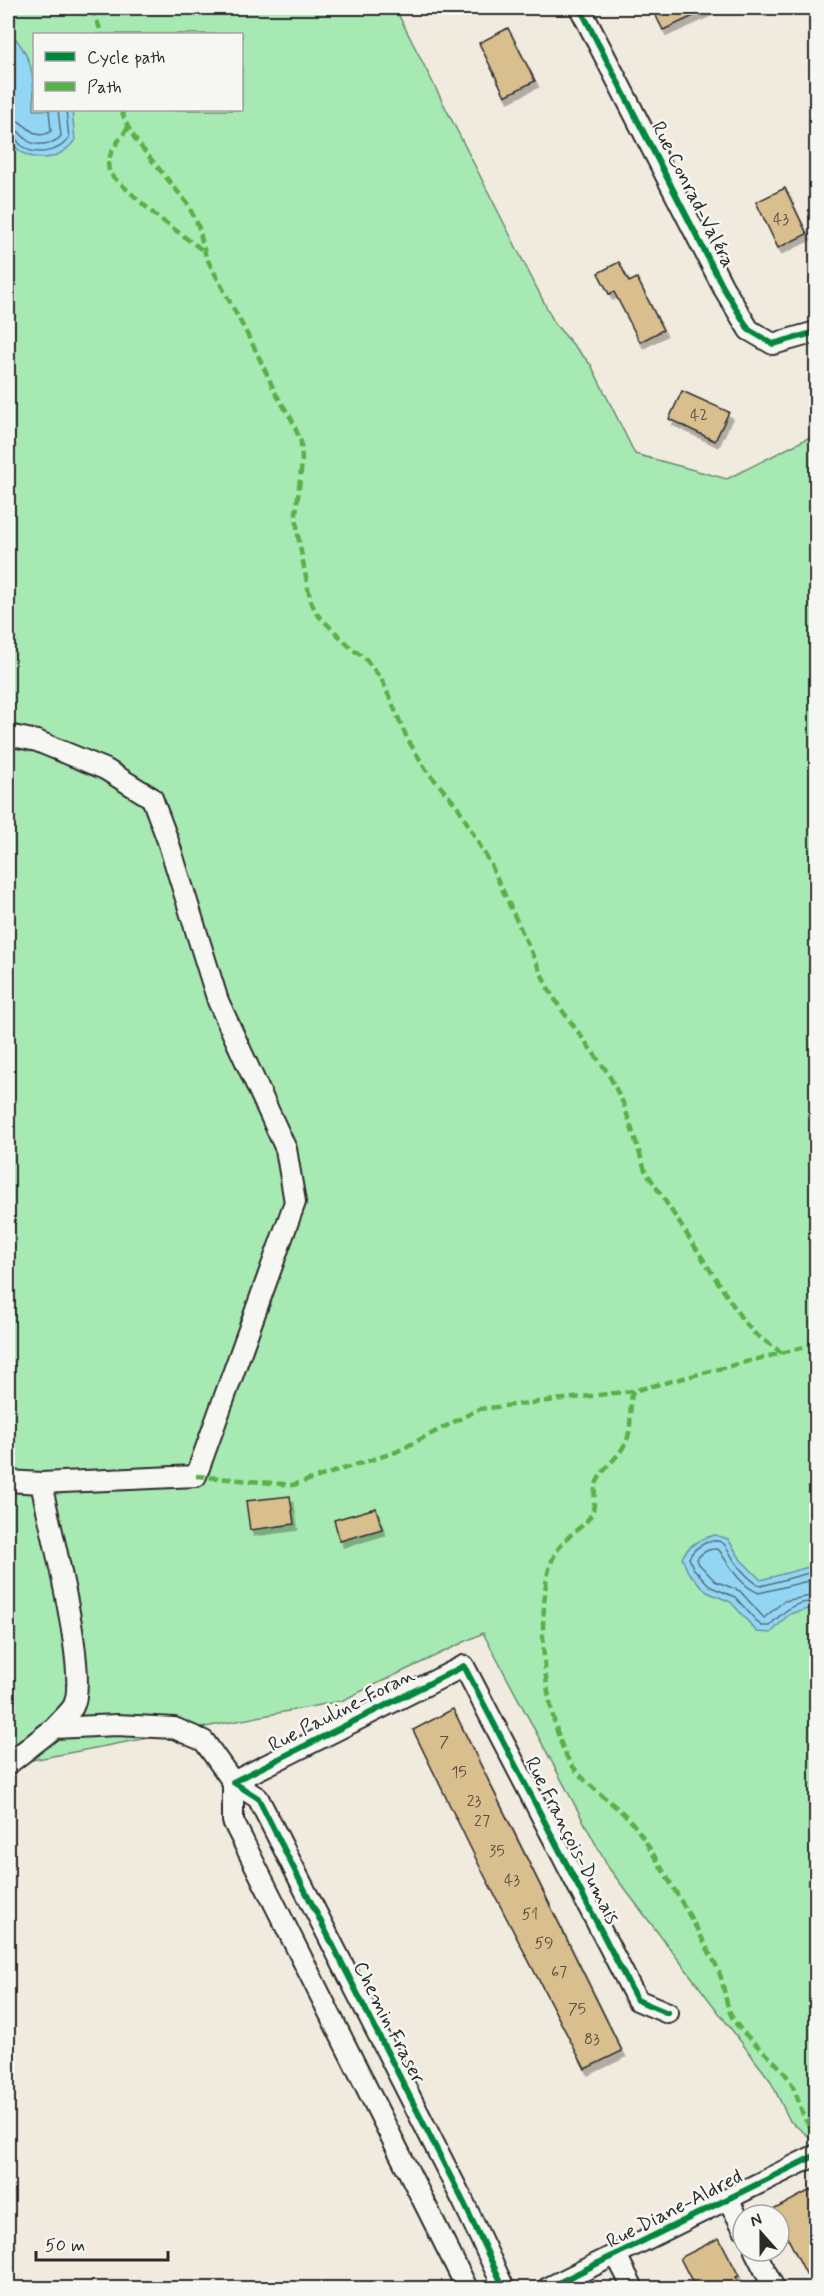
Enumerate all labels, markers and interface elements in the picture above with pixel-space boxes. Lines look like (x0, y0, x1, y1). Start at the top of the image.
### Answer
legend (33, 33, 243, 111)
text: Cycle path (87, 46, 165, 70)
text: Path (87, 76, 122, 100)
street label: Rue Conrad-Valéra (644, 117, 741, 272)
house number: 43 (773, 209, 789, 230)
house number: 42 (690, 405, 708, 426)
street label: Rue Pauline-Foran (264, 1662, 420, 1759)
house number: 7 (439, 1732, 449, 1753)
street label: Rue François-Dumais (518, 1752, 626, 1929)
house number: 15 (451, 1762, 467, 1783)
house number: 23 (467, 1791, 482, 1812)
house number: 27 (474, 1811, 490, 1832)
house number: 35 (489, 1841, 505, 1862)
house number: 43 (504, 1870, 520, 1891)
house number: 51 (522, 1904, 538, 1925)
house number: 59 (534, 1933, 554, 1954)
street label: Chemin Fraser (346, 1957, 431, 2089)
house number: 67 (551, 1962, 567, 1983)
house number: 75 (568, 1999, 586, 2020)
house number: 83 (584, 2029, 600, 2050)
street label: Rue Diane-Aldred (602, 2163, 747, 2255)
north arrow (731, 2203, 791, 2263)
text: N (747, 2209, 765, 2232)
scale bar (36, 2224, 168, 2262)
text: 50 m (45, 2234, 85, 2258)

